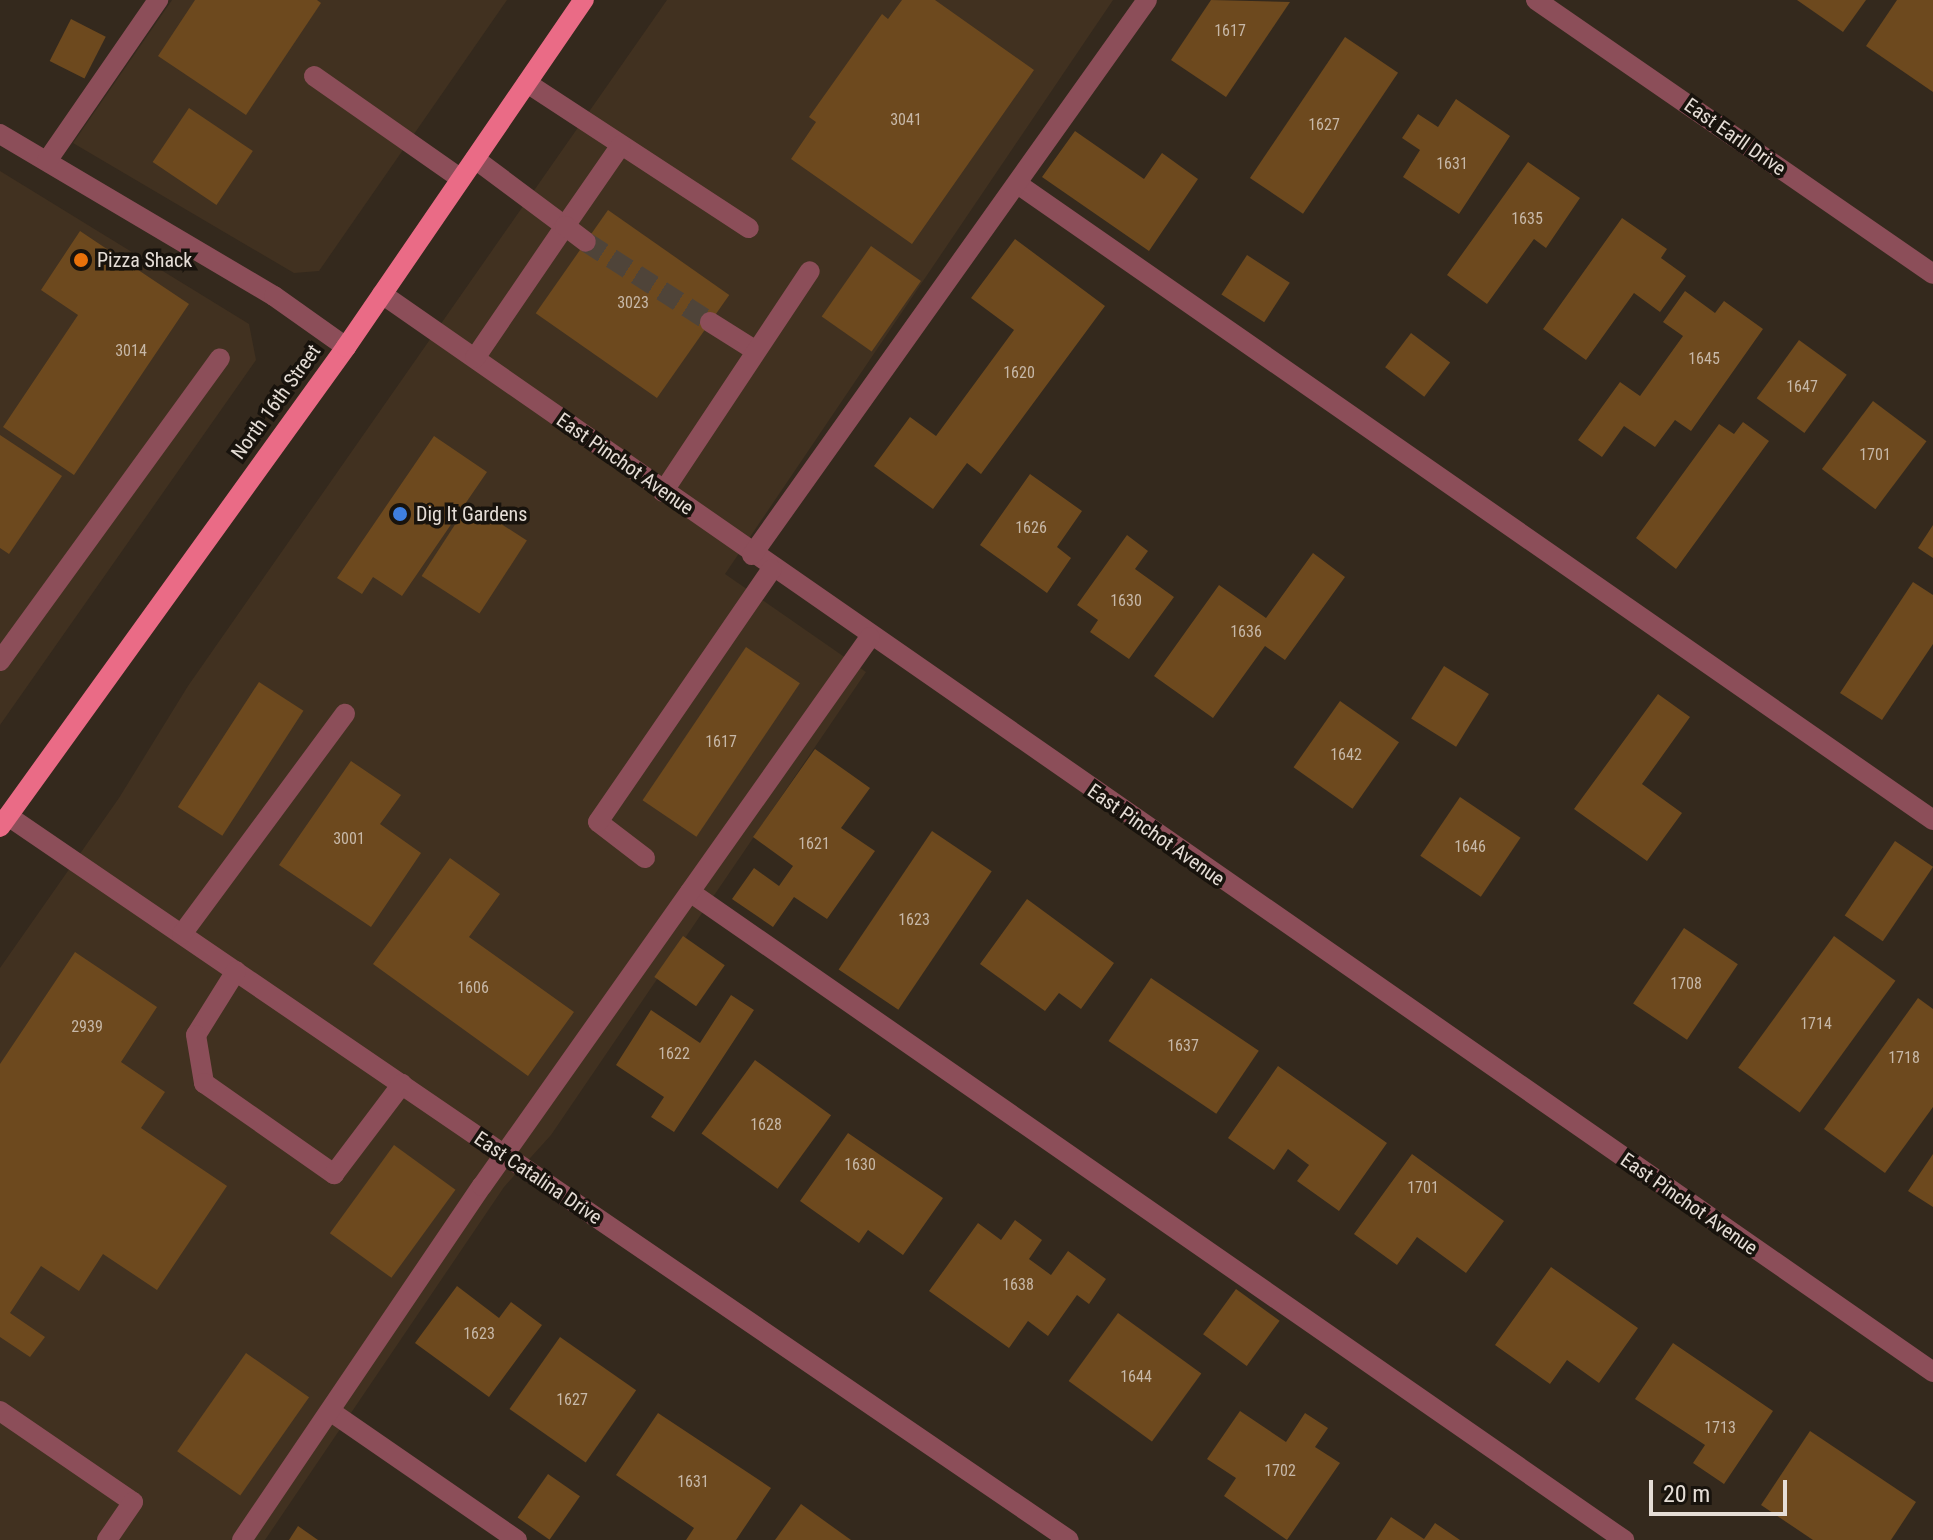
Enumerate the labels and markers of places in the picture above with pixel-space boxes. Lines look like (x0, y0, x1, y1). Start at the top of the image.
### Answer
place label: Pizza Shack (97, 248, 192, 272)
marker: Pizza Shack (72, 251, 90, 269)
place label: Dig It Gardens (416, 502, 527, 526)
marker: Dig It Gardens (391, 505, 409, 523)

